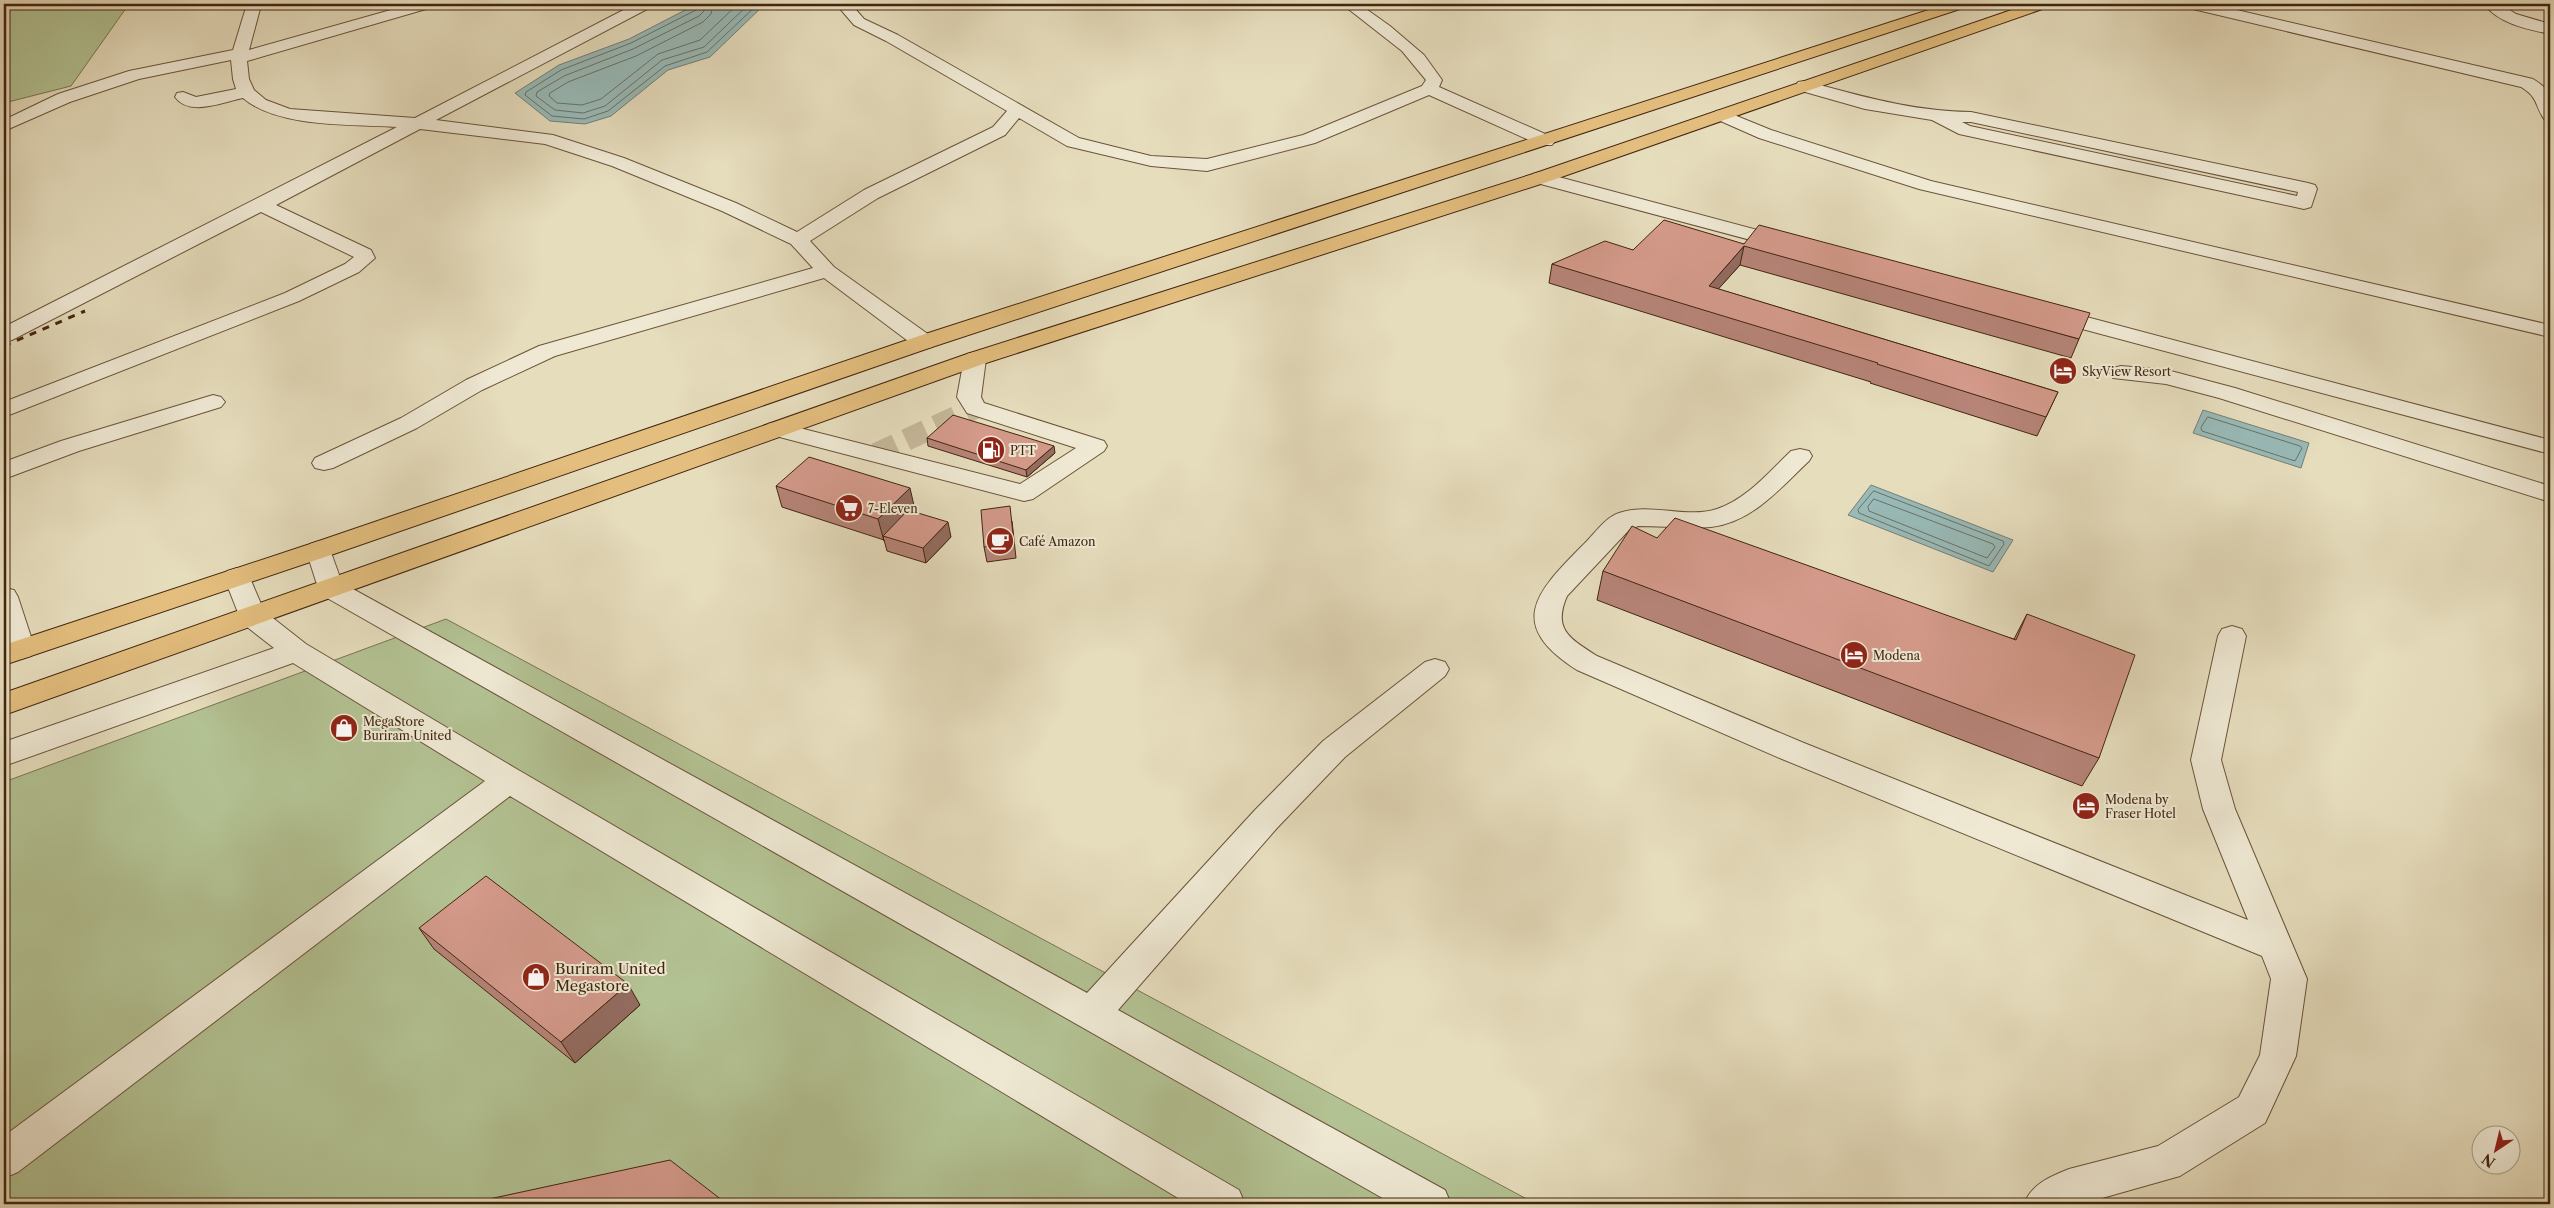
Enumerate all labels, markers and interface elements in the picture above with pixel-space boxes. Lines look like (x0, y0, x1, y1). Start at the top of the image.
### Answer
hotel icon: SkyView Resort (2048, 356, 2078, 386)
place label: SkyView Resort (2082, 364, 2172, 379)
fuel station icon: PTT (976, 435, 1006, 465)
place label: PTT (1010, 443, 1036, 458)
supermarket icon: 7-Eleven (834, 493, 864, 523)
place label: 7-Eleven (868, 501, 918, 516)
cafe icon: Café Amazon (985, 526, 1015, 556)
place label: Café Amazon (1019, 534, 1096, 549)
hotel icon: Modena (1839, 640, 1869, 670)
place label: Modena (1873, 648, 1921, 663)
shop icon: MegaStore Buriram United (329, 713, 359, 743)
place label: MegaStore Buriram United (363, 714, 452, 743)
hotel icon: Modena by Fraser Hotel (2071, 791, 2101, 821)
place label: Modena by Fraser Hotel (2105, 792, 2176, 821)
place label: Buriram United Megastore (555, 959, 666, 995)
shop icon: Buriram United Megastore (521, 962, 551, 992)
north arrow (2472, 1126, 2522, 1176)
text: N (2478, 1150, 2499, 1172)

